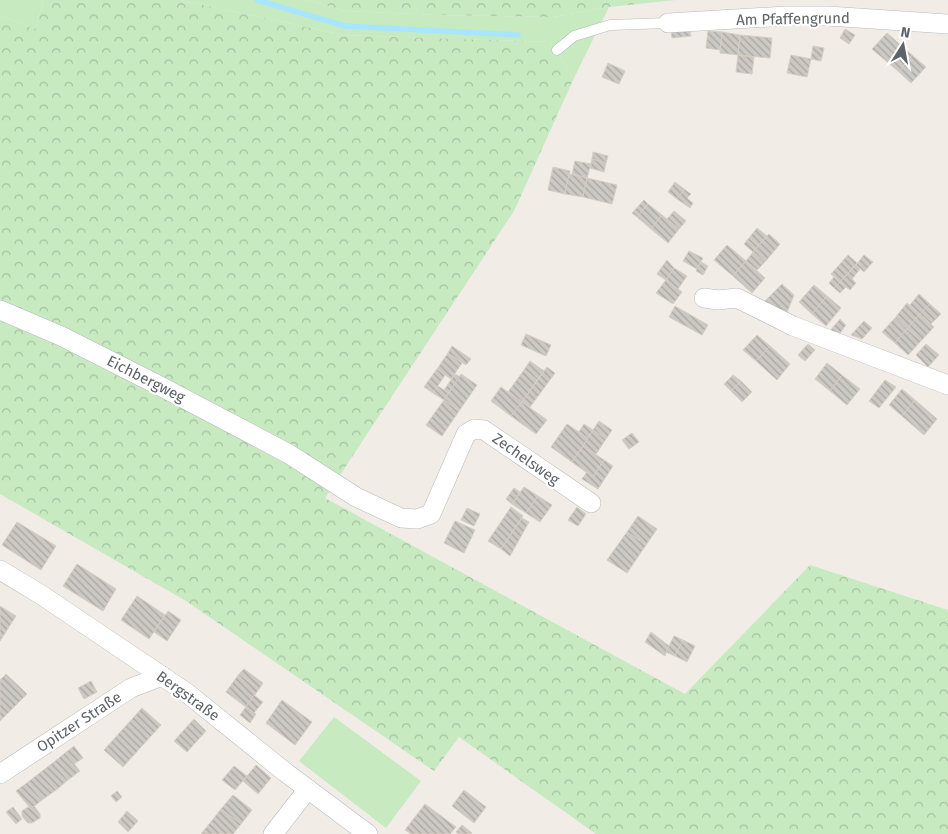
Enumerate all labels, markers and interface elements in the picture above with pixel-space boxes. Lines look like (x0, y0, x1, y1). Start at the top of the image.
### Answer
street label: Am Pfaffengrund (736, 9, 850, 29)
north arrow (878, 20, 928, 70)
text: N (899, 23, 912, 42)
street label: Eichbergweg (104, 352, 188, 406)
street label: Zechelsweg (489, 429, 563, 489)
street label: Bergstraße (153, 667, 223, 725)
street label: Opitzer Straße (33, 688, 125, 756)

